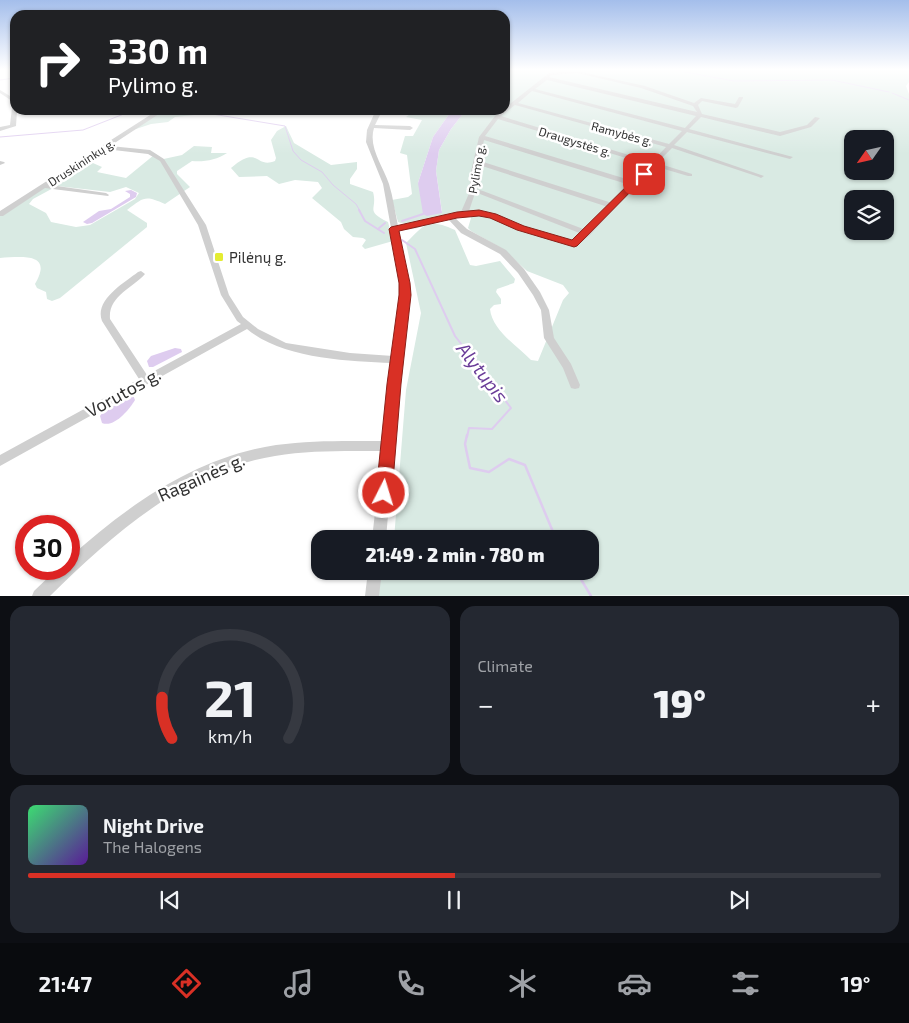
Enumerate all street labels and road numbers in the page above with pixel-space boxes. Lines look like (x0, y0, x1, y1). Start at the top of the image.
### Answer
street label: Ramybės g. (590, 118, 654, 148)
street label: Draugystės g. (537, 123, 613, 159)
street label: Druskininkų g. (45, 135, 117, 189)
street label: Pylimo g. (465, 143, 487, 195)
street label: Vorutos g. (82, 362, 164, 422)
street label: Ragainės g. (154, 448, 248, 506)

